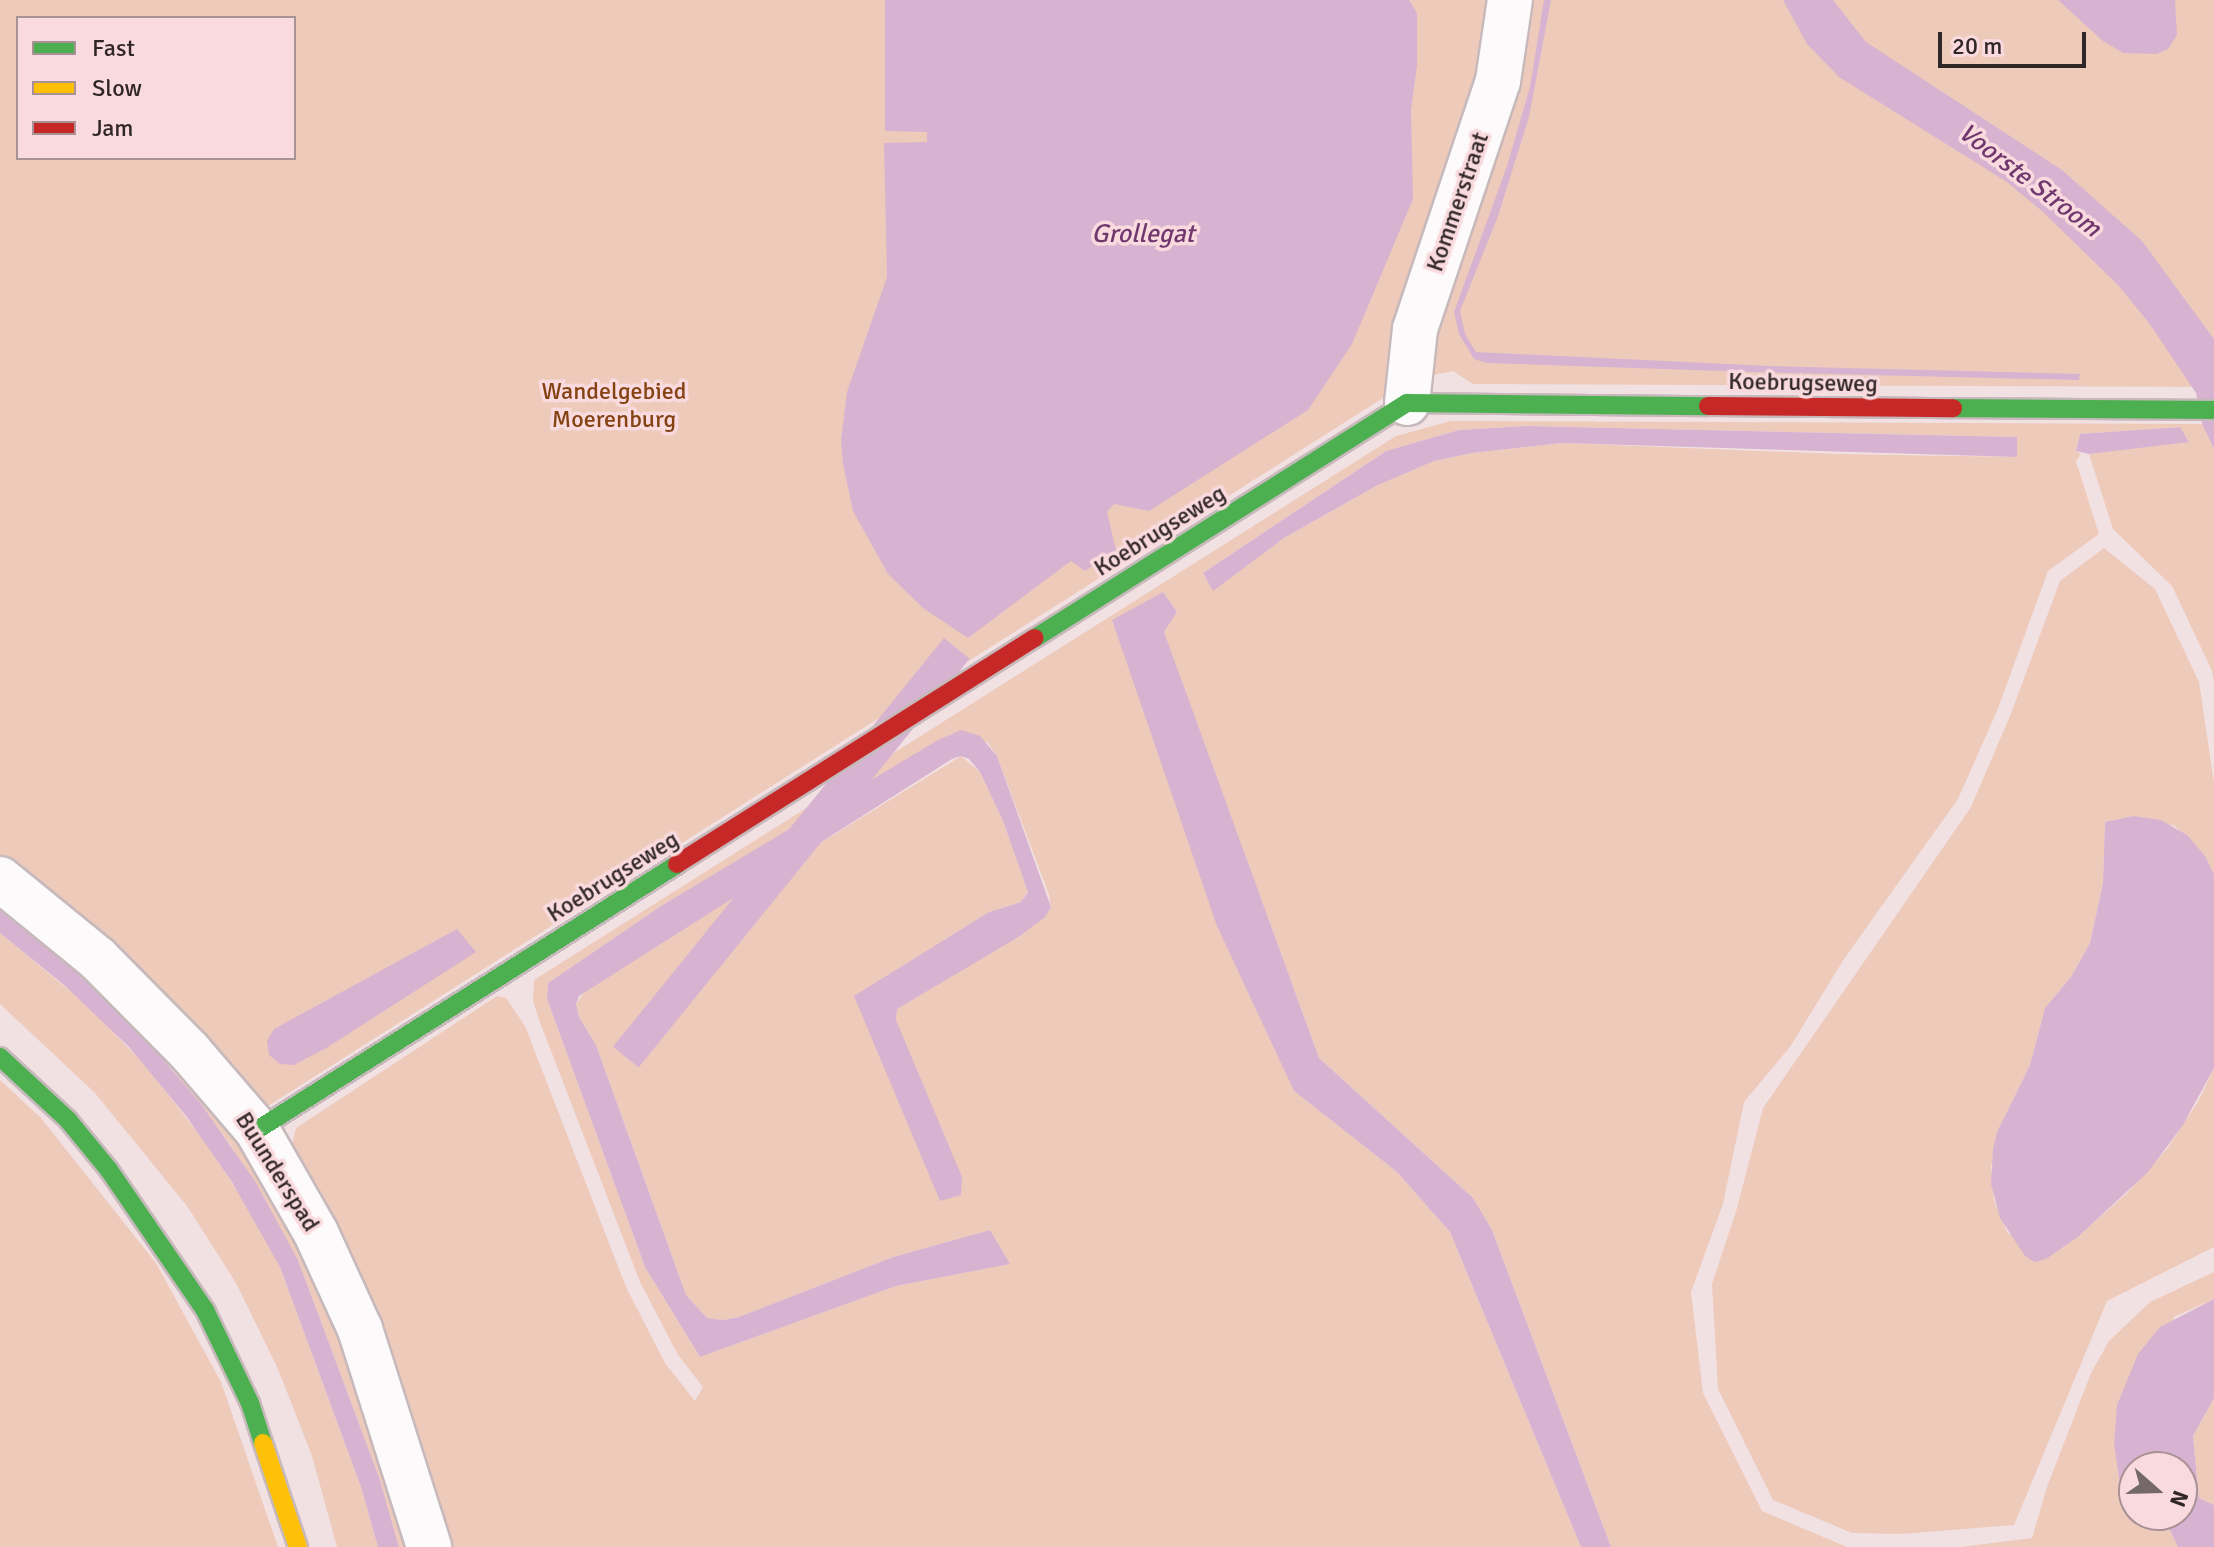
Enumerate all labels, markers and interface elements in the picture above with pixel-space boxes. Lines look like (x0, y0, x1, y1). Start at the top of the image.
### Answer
legend (16, 16, 296, 160)
scale bar (1942, 16, 2090, 66)
text: 20 m (1952, 31, 2002, 61)
text: Fast (92, 33, 135, 63)
text: Slow (92, 73, 142, 103)
text: Jam (92, 113, 133, 143)
water label: Voorste Stroom (1952, 118, 2106, 244)
street label: Kommerstraat (1421, 129, 1495, 275)
water label: Grollegat (1092, 219, 1194, 251)
street label: Koebrugseweg (1728, 367, 1878, 399)
park label: Wandelgebied Moerenburg (542, 378, 686, 434)
street label: Koebrugseweg (1089, 479, 1231, 583)
street label: Koebrugseweg (542, 825, 684, 929)
street label: Buunderspad (229, 1107, 325, 1237)
north arrow (2118, 1451, 2198, 1531)
text: N (2164, 1487, 2194, 1511)

